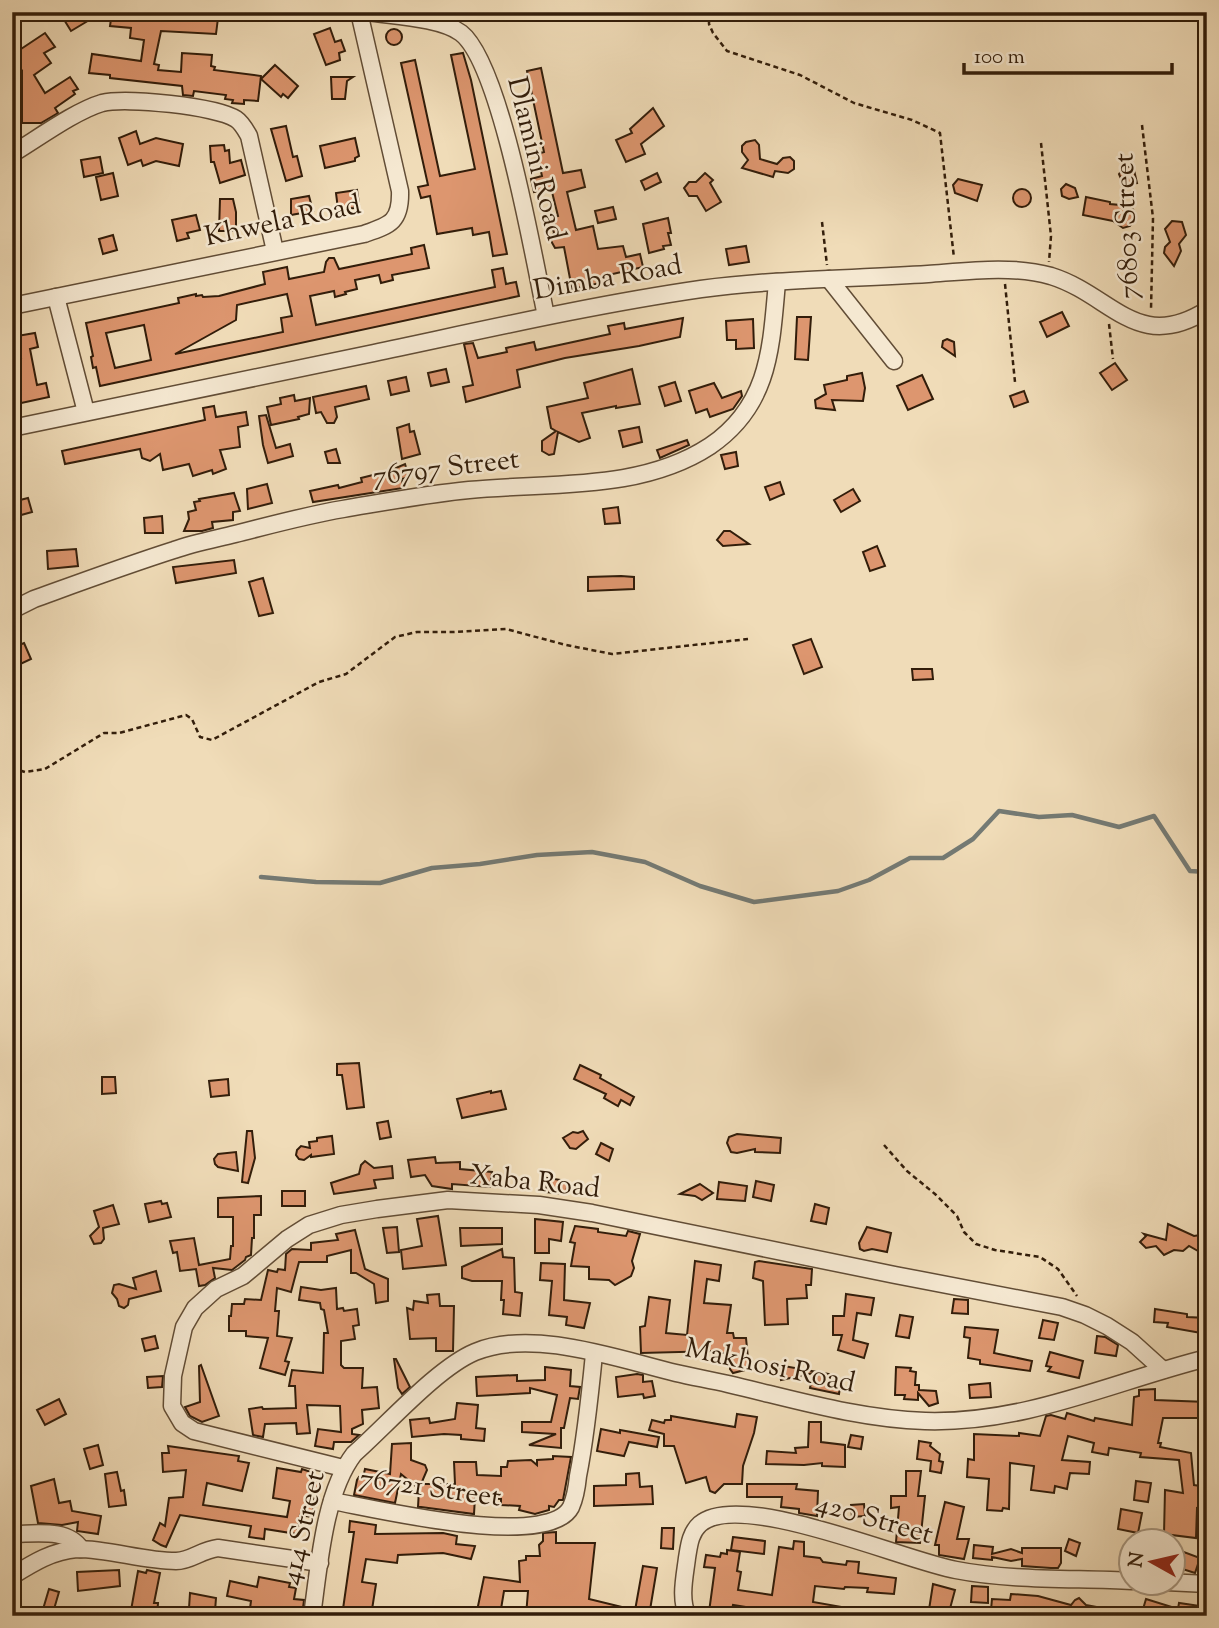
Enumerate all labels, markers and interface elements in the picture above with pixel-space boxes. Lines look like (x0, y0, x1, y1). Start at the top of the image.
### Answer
scale bar (964, 32, 1172, 76)
text: 100 m (974, 43, 1025, 73)
street label: Dlamini Road (495, 73, 575, 245)
street label: 76803 Street (1105, 152, 1151, 300)
street label: Khwela Road (201, 186, 365, 258)
street label: Dimba Road (531, 246, 686, 312)
street label: 76797 Street (370, 440, 522, 498)
street label: Xaba Road (468, 1156, 602, 1210)
street label: Makhosi Road (681, 1329, 859, 1405)
street label: 76721 Street (357, 1459, 504, 1519)
street label: 414 Street (271, 1467, 337, 1589)
street label: 420 Street (811, 1484, 938, 1556)
north arrow (1118, 1526, 1188, 1596)
text: N (1123, 1551, 1152, 1569)

